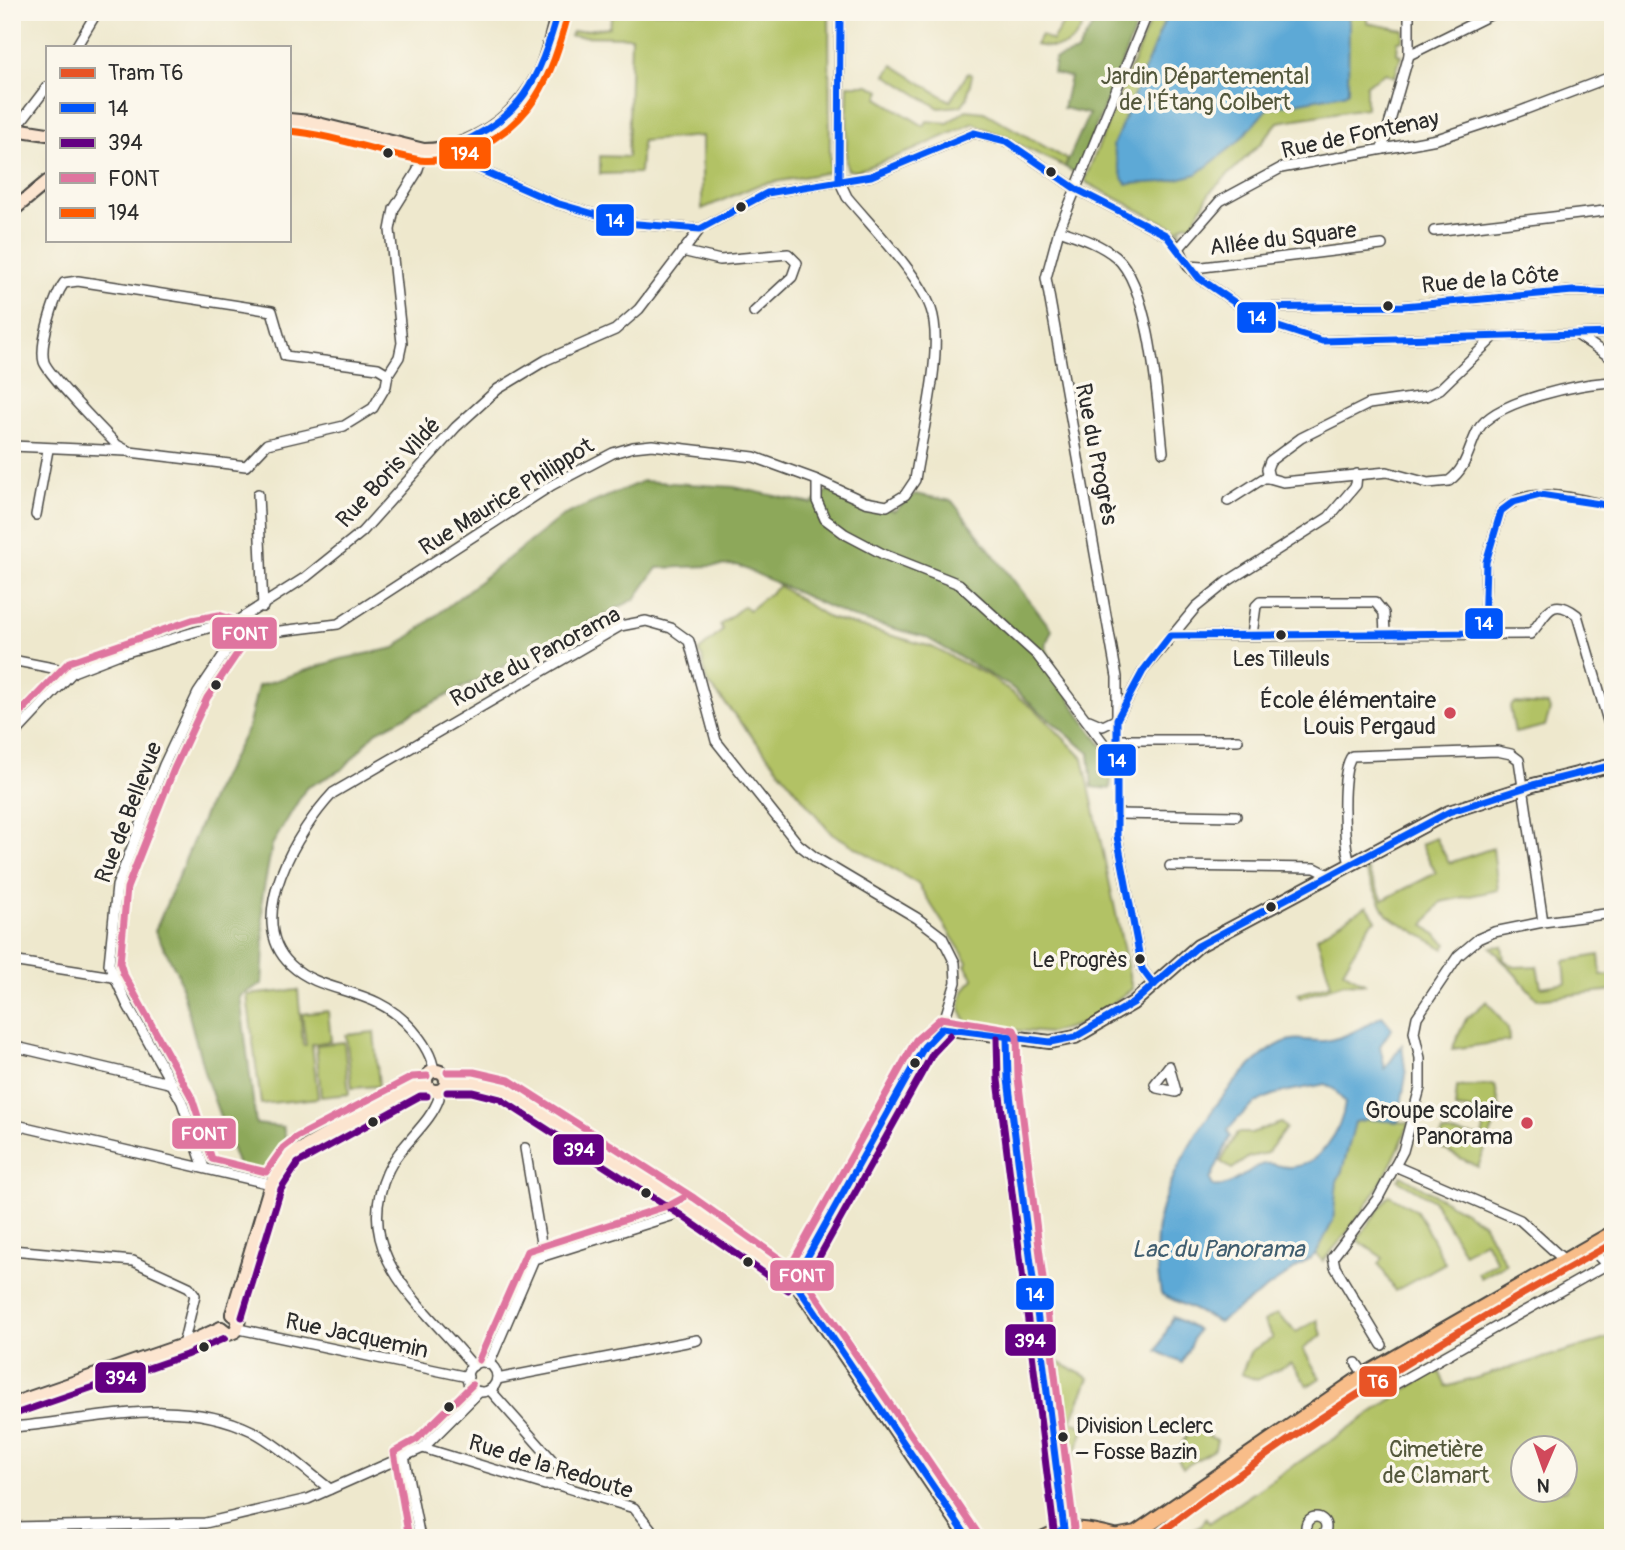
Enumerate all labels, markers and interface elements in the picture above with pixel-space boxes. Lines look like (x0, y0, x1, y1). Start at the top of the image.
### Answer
legend (46, 46, 290, 242)
text: Tram T6 (108, 60, 183, 87)
park label: Jardin Départemental de l'Étang Colbert (1101, 62, 1309, 117)
text: 14 (108, 96, 128, 123)
street label: Rue de Fontenay (1279, 104, 1442, 165)
text: 394 (108, 130, 143, 157)
line badge: 194 (438, 136, 492, 170)
text: 194 (451, 142, 479, 166)
unlabelled marker (381, 146, 395, 160)
unlabelled marker (1044, 165, 1058, 179)
text: FONT (108, 166, 160, 193)
text: 194 (108, 200, 139, 227)
unlabelled marker (734, 200, 748, 214)
line badge: 14 (595, 203, 635, 237)
text: 14 (606, 209, 624, 233)
street label: Allée du Square (1208, 215, 1359, 262)
street label: Rue de la Côte (1420, 259, 1560, 300)
unlabelled marker (1381, 299, 1395, 313)
line badge: 14 (1236, 301, 1277, 334)
text: 14 (1248, 306, 1266, 330)
street label: Rue du Progrès (1069, 381, 1124, 527)
street label: Rue Boris Vildé (330, 411, 447, 534)
street label: Rue Maurice Philippot (414, 431, 600, 562)
street label: Route du Panorama (445, 599, 625, 713)
line badge: 14 (1464, 607, 1504, 640)
text: 14 (1475, 612, 1493, 636)
line badge: FONT (211, 616, 278, 650)
text: FONT (222, 622, 269, 646)
marker: Les Tilleuls (1274, 628, 1288, 642)
place label: Les Tilleuls (1233, 646, 1330, 673)
unlabelled marker (209, 678, 223, 692)
place label: École élémentaire Louis Pergaud (1260, 686, 1437, 741)
marker: École élémentaire Louis Pergaud (1442, 705, 1458, 721)
street label: Rue de Bellevue (88, 737, 169, 887)
line badge: 14 (1097, 743, 1137, 777)
text: 14 (1108, 749, 1126, 773)
unlabelled marker (1264, 900, 1278, 914)
place label: Le Progrès (1032, 947, 1128, 974)
marker: Le Progrès (1133, 952, 1147, 966)
unlabelled marker (908, 1056, 922, 1070)
place label: Groupe scolaire Panorama (1365, 1096, 1514, 1151)
unlabelled marker (366, 1115, 380, 1129)
marker: Groupe scolaire Panorama (1519, 1115, 1535, 1131)
line badge: FONT (171, 1117, 237, 1150)
text: FONT (181, 1122, 228, 1146)
line badge: 394 (552, 1133, 605, 1166)
text: 394 (563, 1138, 595, 1162)
unlabelled marker (639, 1186, 653, 1200)
water label: Lac du Panorama (1131, 1235, 1306, 1264)
unlabelled marker (741, 1255, 755, 1269)
line badge: FONT (769, 1259, 835, 1292)
text: FONT (779, 1264, 826, 1288)
line badge: 14 (1015, 1277, 1055, 1311)
text: 14 (1026, 1283, 1044, 1307)
street label: Rue Jacquemin (283, 1306, 431, 1365)
line badge: 394 (1004, 1323, 1057, 1357)
text: 394 (1014, 1329, 1046, 1353)
unlabelled marker (197, 1340, 211, 1354)
line badge: 394 (94, 1361, 147, 1394)
line badge: T6 (1358, 1365, 1398, 1398)
text: 394 (105, 1366, 137, 1390)
text: T6 (1366, 1370, 1389, 1394)
unlabelled marker (442, 1400, 456, 1414)
place label: Division Leclerc – Fosse Bazin (1075, 1413, 1214, 1466)
street label: Rue de la Redoute (465, 1428, 637, 1505)
marker: Division Leclerc – Fosse Bazin (1056, 1430, 1070, 1444)
north arrow (1510, 1434, 1580, 1504)
park label: Cimetière de Clamart (1383, 1435, 1490, 1490)
text: N (1536, 1473, 1550, 1497)

